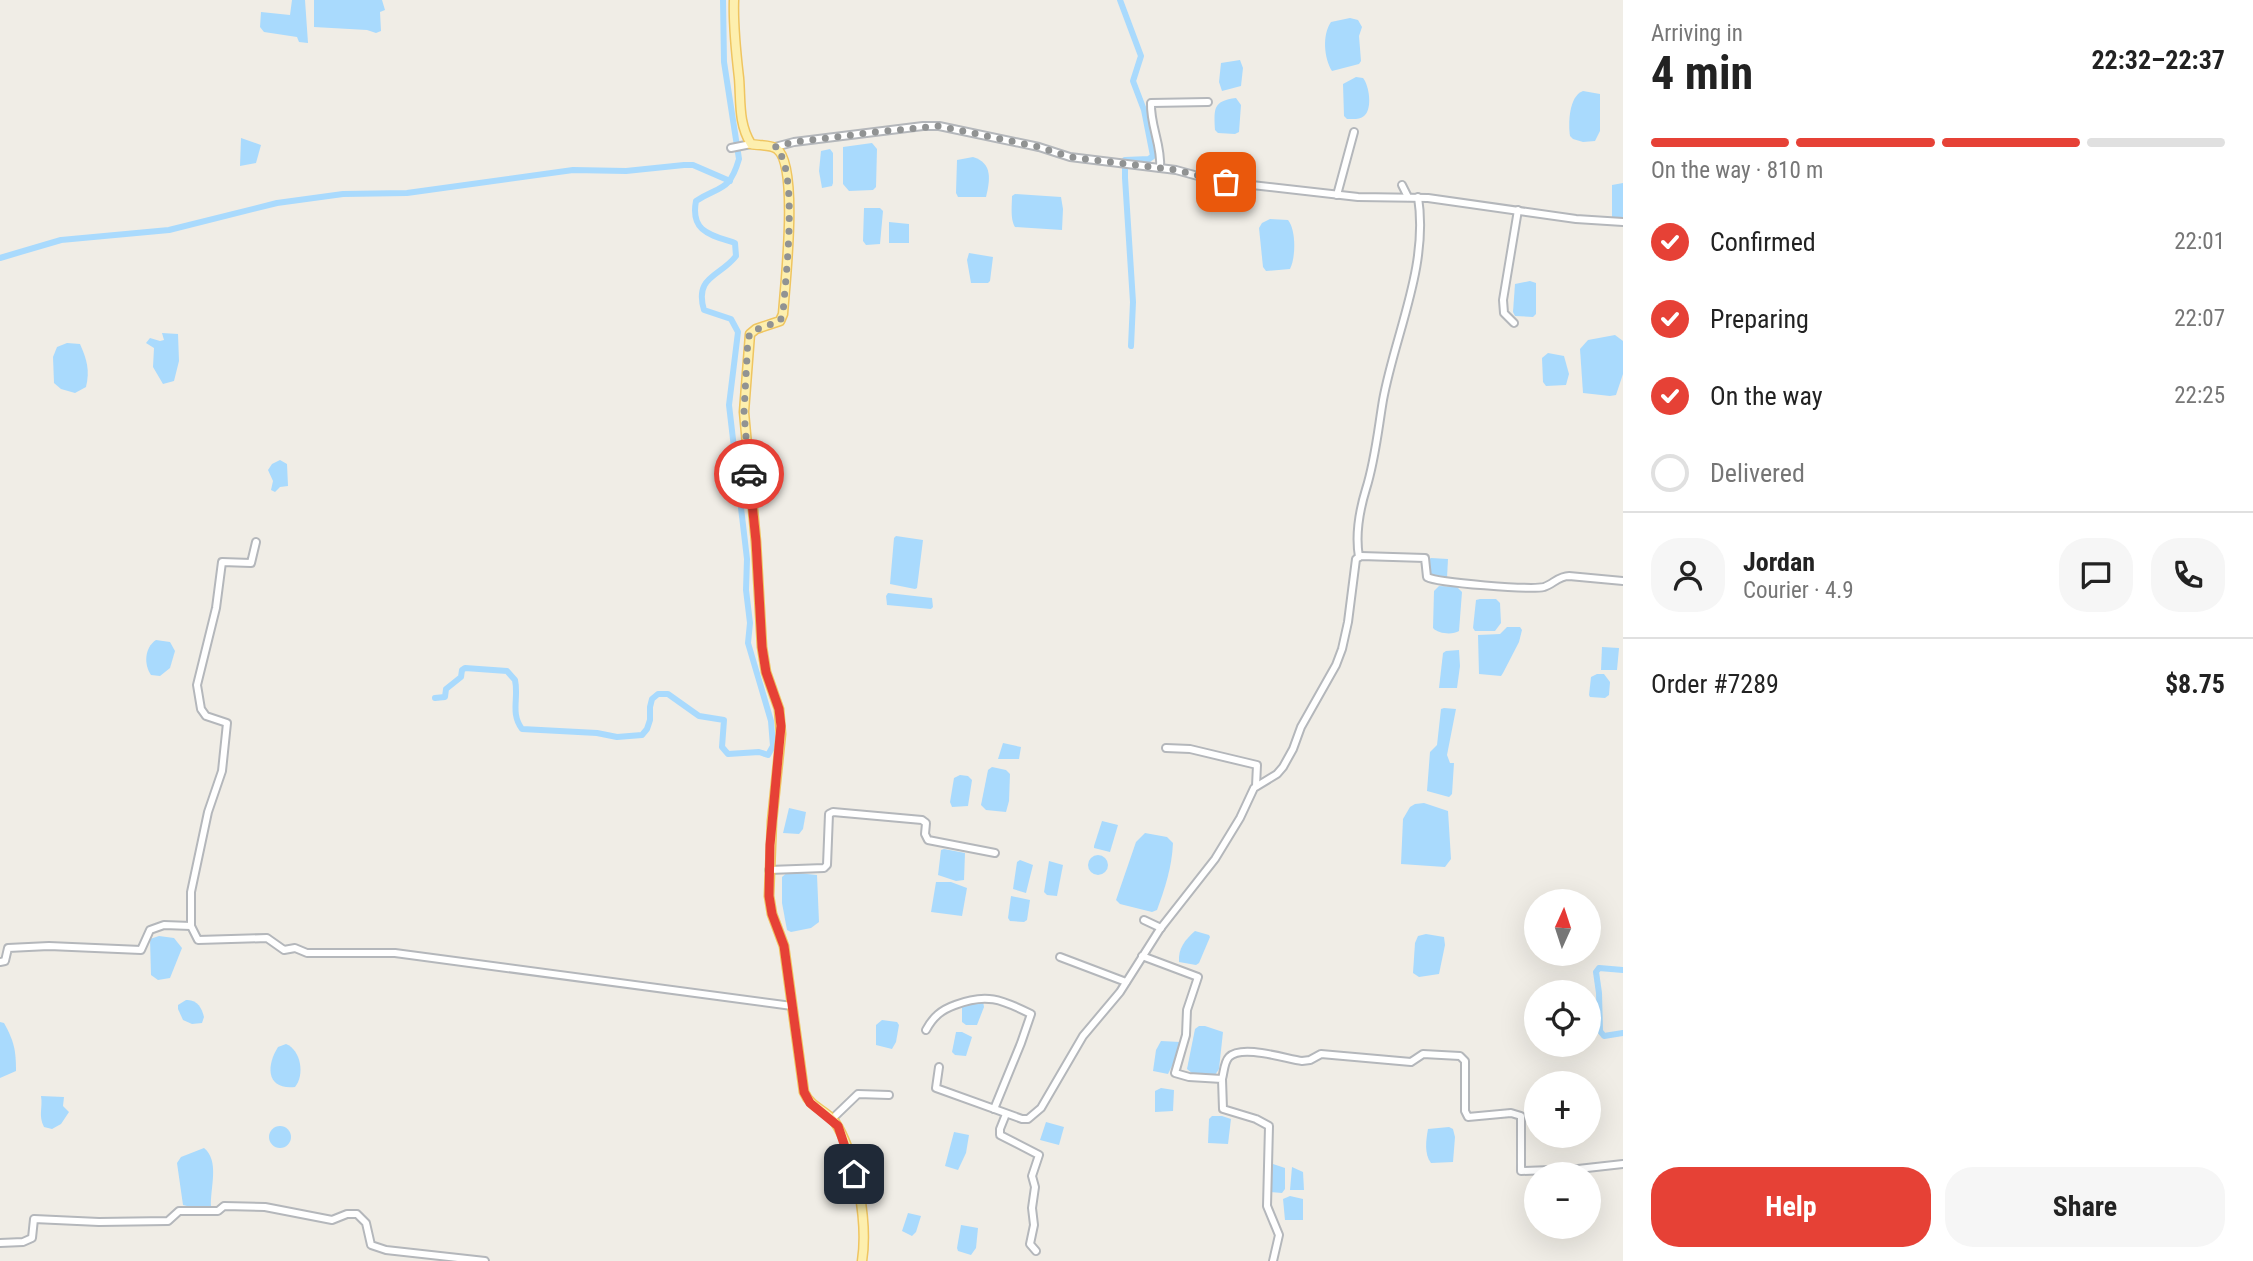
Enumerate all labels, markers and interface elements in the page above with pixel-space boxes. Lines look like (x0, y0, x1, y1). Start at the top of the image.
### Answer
text: Arriving in (1651, 20, 1743, 47)
text: 22:32–22:37 (2091, 45, 2225, 75)
text: 4 min (1651, 46, 1753, 100)
pin (1196, 152, 1256, 212)
text: On the way · 810 m (1651, 157, 1823, 184)
icon: bag (1207, 163, 1245, 201)
icon: check (1651, 223, 1689, 261)
text: Confirmed (1710, 227, 1816, 257)
text: 22:01 (2174, 228, 2225, 255)
icon: check (1651, 300, 1689, 338)
text: Preparing (1710, 304, 1809, 334)
text: 22:07 (2174, 305, 2225, 332)
icon: check (1651, 377, 1689, 415)
text: On the way (1710, 381, 1823, 411)
text: 22:25 (2174, 382, 2225, 409)
courier (714, 439, 784, 509)
icon: car (730, 455, 768, 493)
text: Delivered (1710, 458, 1805, 488)
button: person (1651, 538, 1725, 612)
button: chat (2059, 538, 2133, 612)
button: phone (2151, 538, 2225, 612)
text: Jordan (1743, 547, 1815, 577)
text: Courier · 4.9 (1743, 577, 1854, 604)
text: Order #7289 (1651, 669, 1779, 699)
text: $8.75 (2165, 669, 2225, 699)
north arrow (1524, 889, 1601, 966)
map controls (1524, 889, 1601, 1239)
button: locate (1524, 980, 1601, 1057)
button: + (1524, 1071, 1601, 1148)
pin (824, 1144, 884, 1204)
icon: home (835, 1155, 873, 1193)
button: − (1524, 1162, 1601, 1239)
button: Help (1651, 1167, 1931, 1247)
button: Share (1945, 1167, 2225, 1247)

